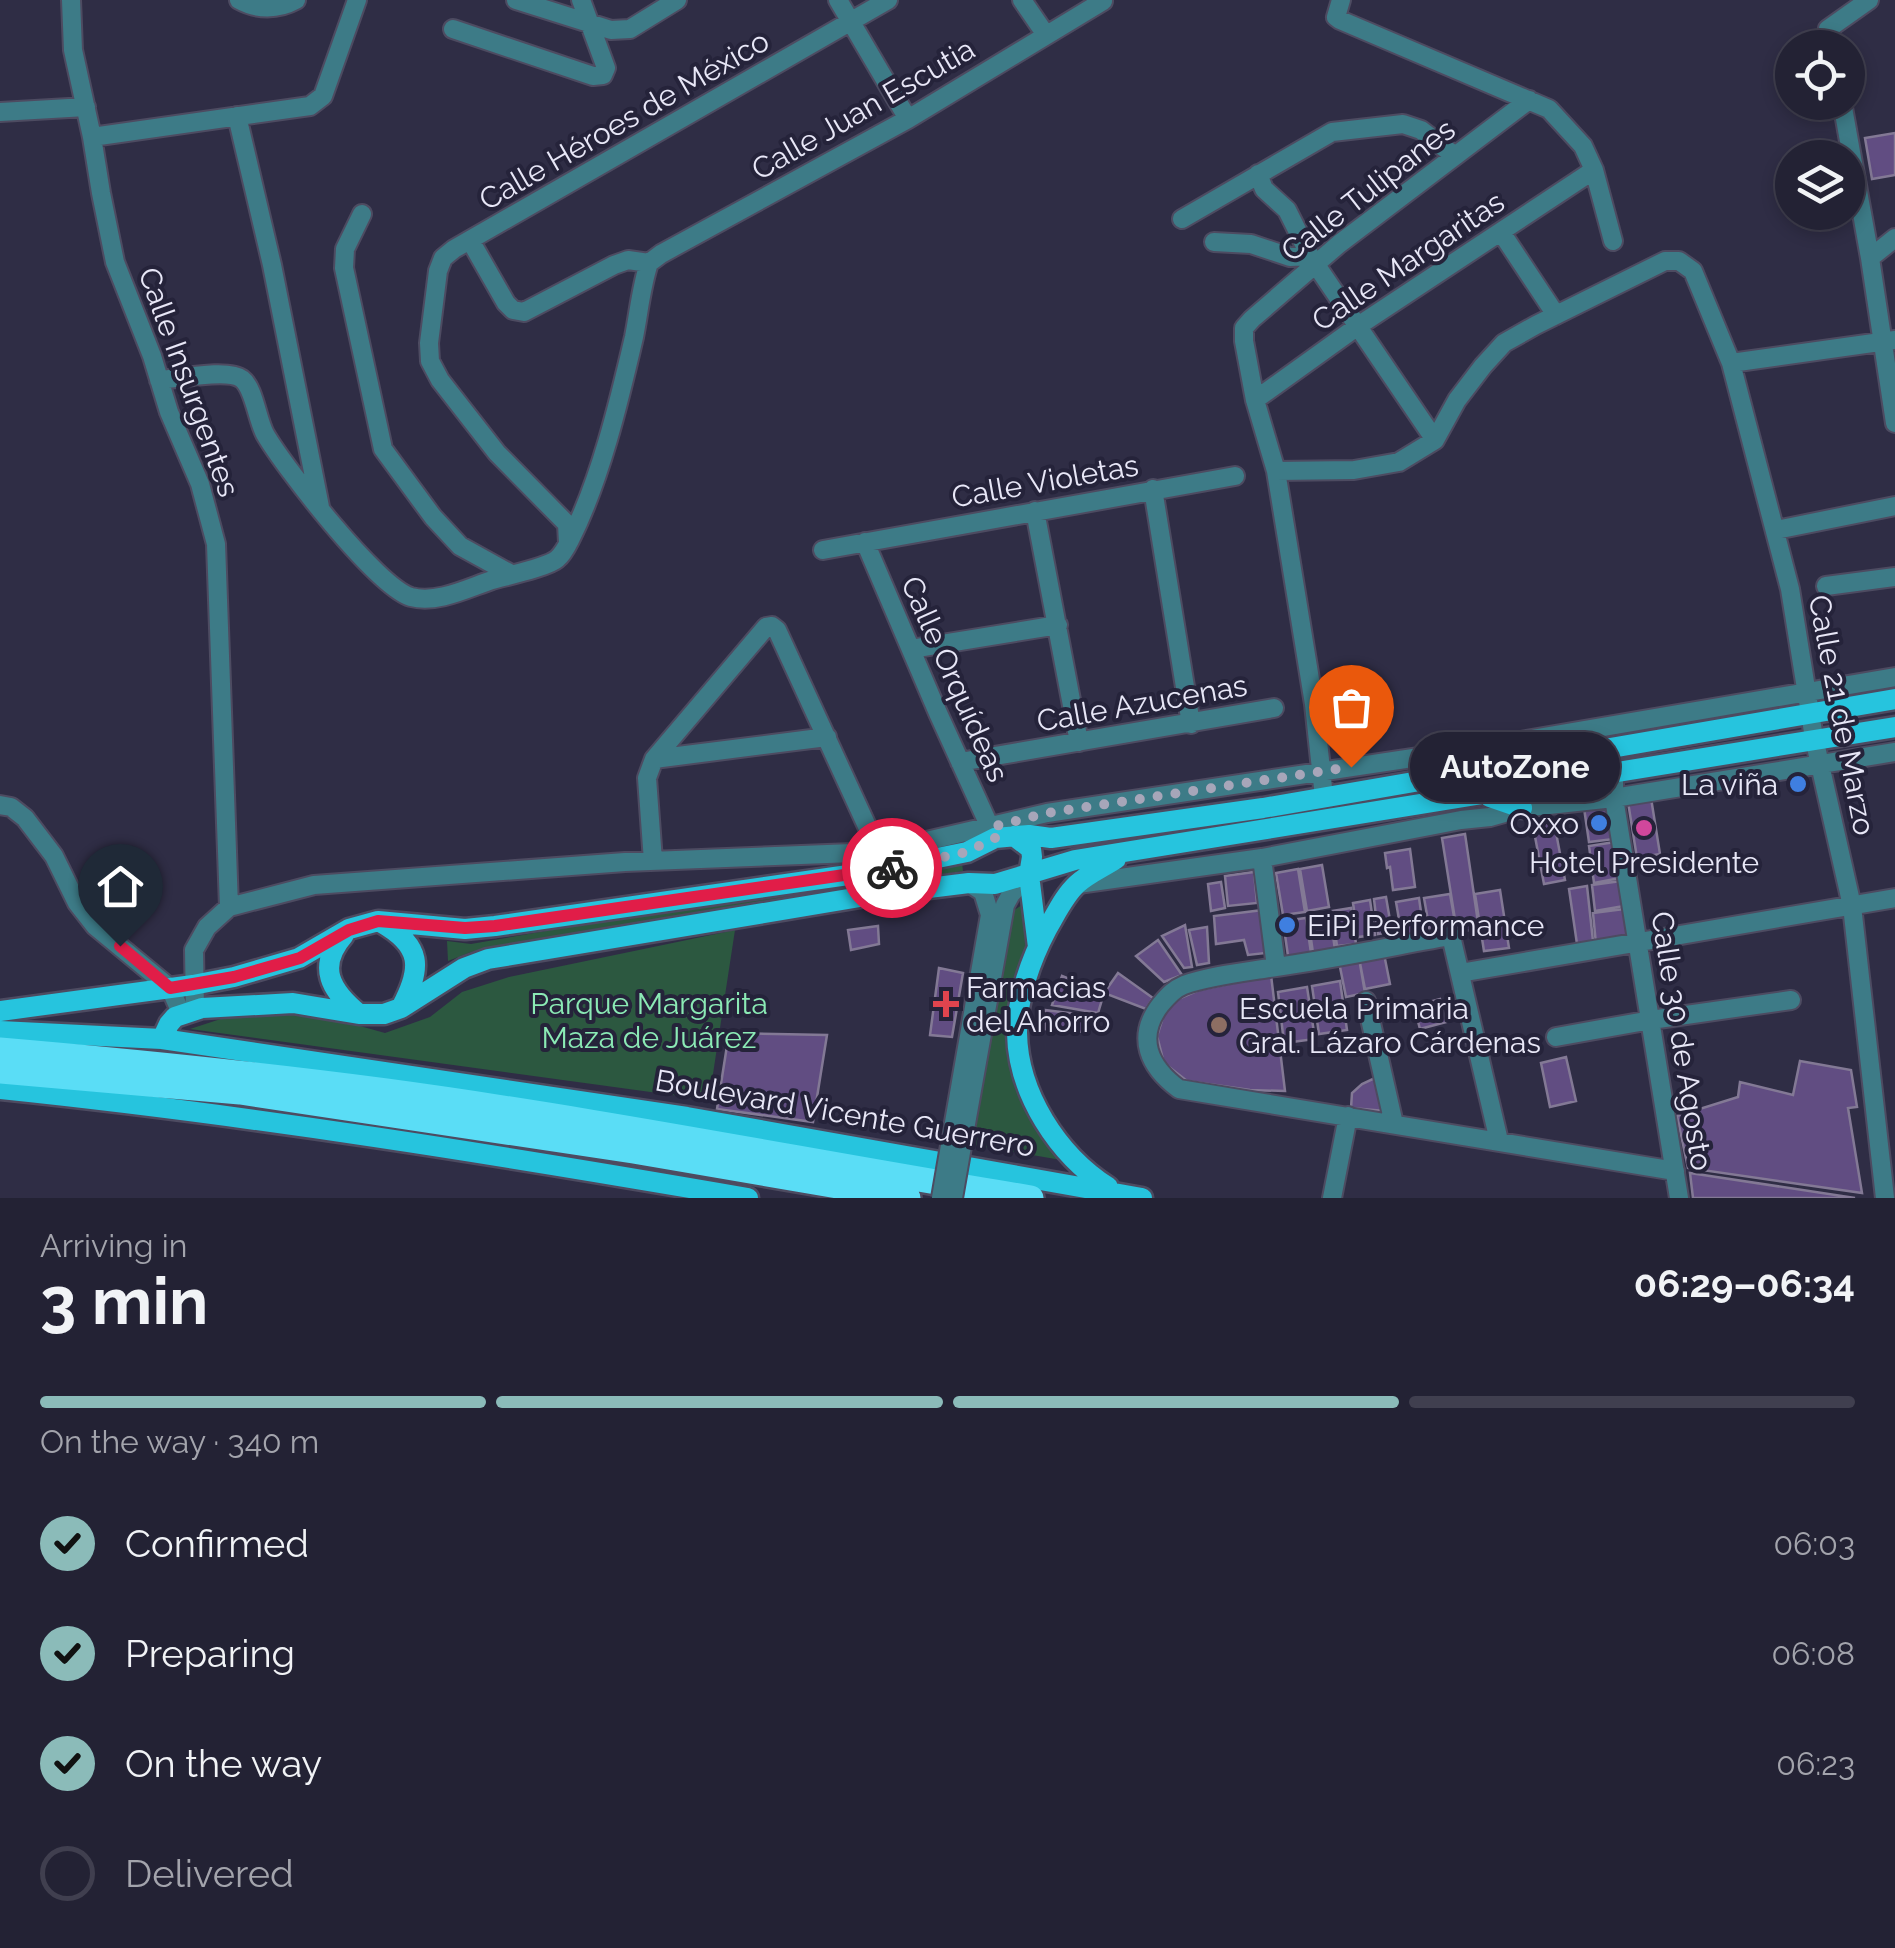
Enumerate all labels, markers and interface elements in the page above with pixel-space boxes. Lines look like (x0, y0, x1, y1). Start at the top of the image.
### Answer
street label: Calle Héroes de México (473, 23, 775, 217)
map controls (1775, 30, 1865, 230)
button: locate (1775, 30, 1865, 120)
street label: Calle Juan Escutia (745, 31, 981, 187)
street label: Calle Tulipanes (1274, 111, 1462, 269)
button: layers (1775, 140, 1865, 230)
street label: Calle Margaritas (1305, 184, 1511, 338)
street label: Calle Insurgentes (131, 263, 247, 501)
street label: Calle Violetas (949, 447, 1141, 515)
street label: Calle Orquídeas (894, 571, 1016, 787)
street label: Calle 21 de Marzo (1802, 592, 1882, 838)
pin (1309, 665, 1394, 768)
street label: Calle Azucenas (1034, 667, 1250, 739)
icon: bag (1324, 680, 1379, 735)
callout: AutoZone (1411, 732, 1621, 802)
text: AutoZone (1440, 748, 1590, 785)
place label: La viña (1681, 767, 1778, 802)
marker: La viña (1787, 773, 1809, 795)
place label: Oxxo (1509, 806, 1579, 841)
marker: Oxxo (1588, 812, 1610, 834)
marker: Hotel Presidente (1633, 817, 1655, 839)
courier (842, 818, 942, 918)
icon: bike (865, 841, 920, 896)
pin (78, 844, 163, 947)
place label: Hotel Presidente (1529, 845, 1759, 880)
icon: home (93, 859, 148, 914)
place label: EiPi Performance (1307, 908, 1544, 943)
street label: Calle 30 de Agosto (1644, 909, 1720, 1173)
marker: EiPi Performance (1276, 914, 1298, 936)
place label: Farmacias del Ahorro (966, 970, 1110, 1039)
park label: Parque Margarita Maza de Juárez (530, 986, 768, 1055)
place label: Escuela Primaria Gral. Lázaro Cárdenas (1239, 991, 1541, 1060)
marker: Farmacias del Ahorro (935, 993, 957, 1015)
marker: Escuela Primaria Gral. Lázaro Cárdenas (1208, 1014, 1230, 1036)
street label: Boulevard Vicente Guerrero (653, 1062, 1037, 1164)
text: Arriving in (40, 1227, 187, 1264)
text: 06:29–06:34 (1634, 1261, 1855, 1306)
text: 3 min (40, 1263, 208, 1339)
text: On the way · 340 m (40, 1423, 319, 1460)
icon: check (40, 1516, 95, 1571)
text: Confirmed (125, 1521, 309, 1566)
text: 06:03 (1773, 1525, 1855, 1562)
icon: check (40, 1626, 95, 1681)
text: Preparing (125, 1631, 295, 1676)
text: 06:08 (1772, 1635, 1855, 1672)
icon: check (40, 1736, 95, 1791)
text: On the way (125, 1741, 322, 1786)
text: 06:23 (1776, 1745, 1855, 1782)
text: Delivered (125, 1851, 294, 1896)

